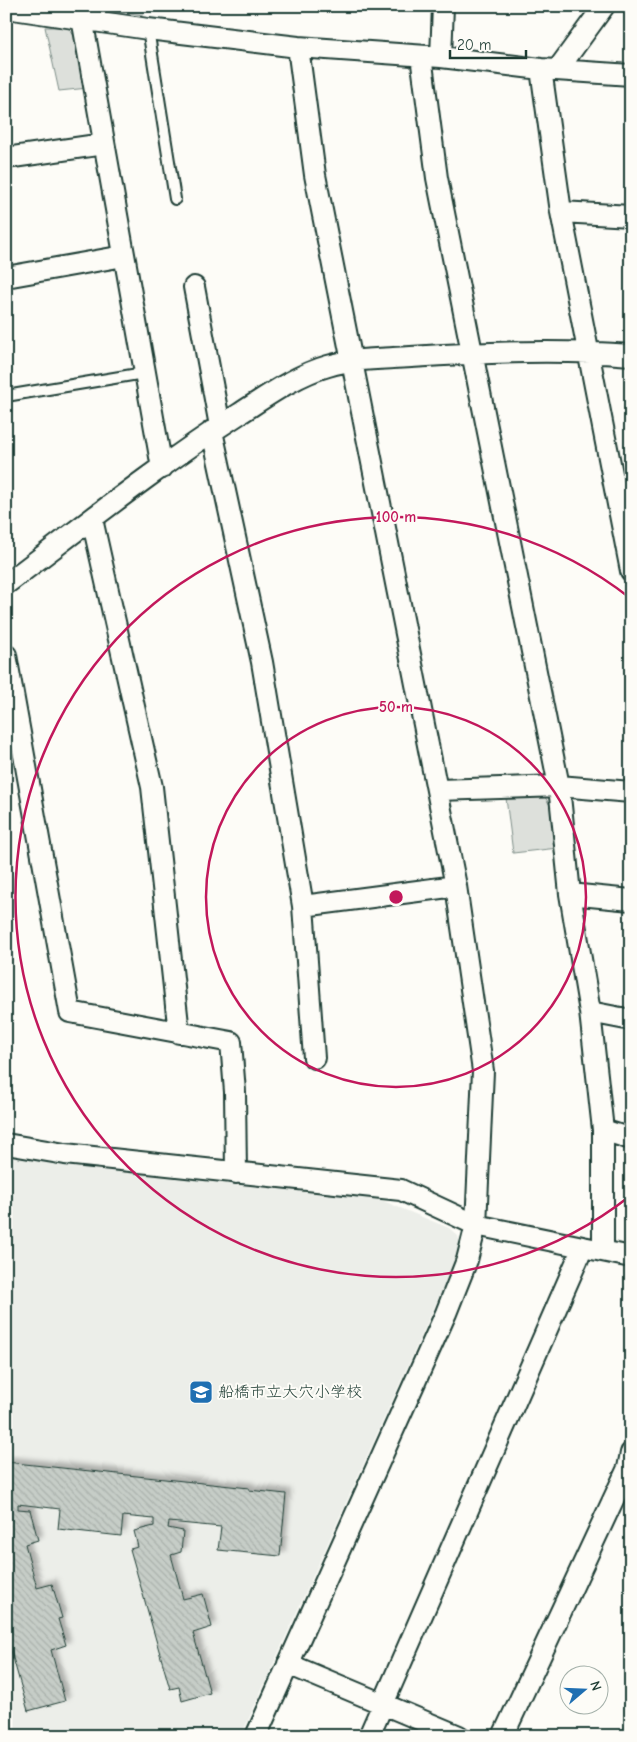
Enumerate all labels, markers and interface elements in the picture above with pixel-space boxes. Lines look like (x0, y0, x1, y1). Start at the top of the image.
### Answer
scale bar (450, 28, 526, 60)
text: 20 m (457, 36, 491, 54)
text: 100 m (376, 508, 416, 526)
text: 50 m (379, 698, 413, 716)
centre of rings (387, 888, 405, 906)
school or university icon: 船橋市立大穴小学校 (188, 1379, 214, 1405)
place label: 船橋市立大穴小学校 (218, 1383, 362, 1401)
north arrow (560, 1664, 610, 1714)
text: N (586, 1679, 605, 1693)

